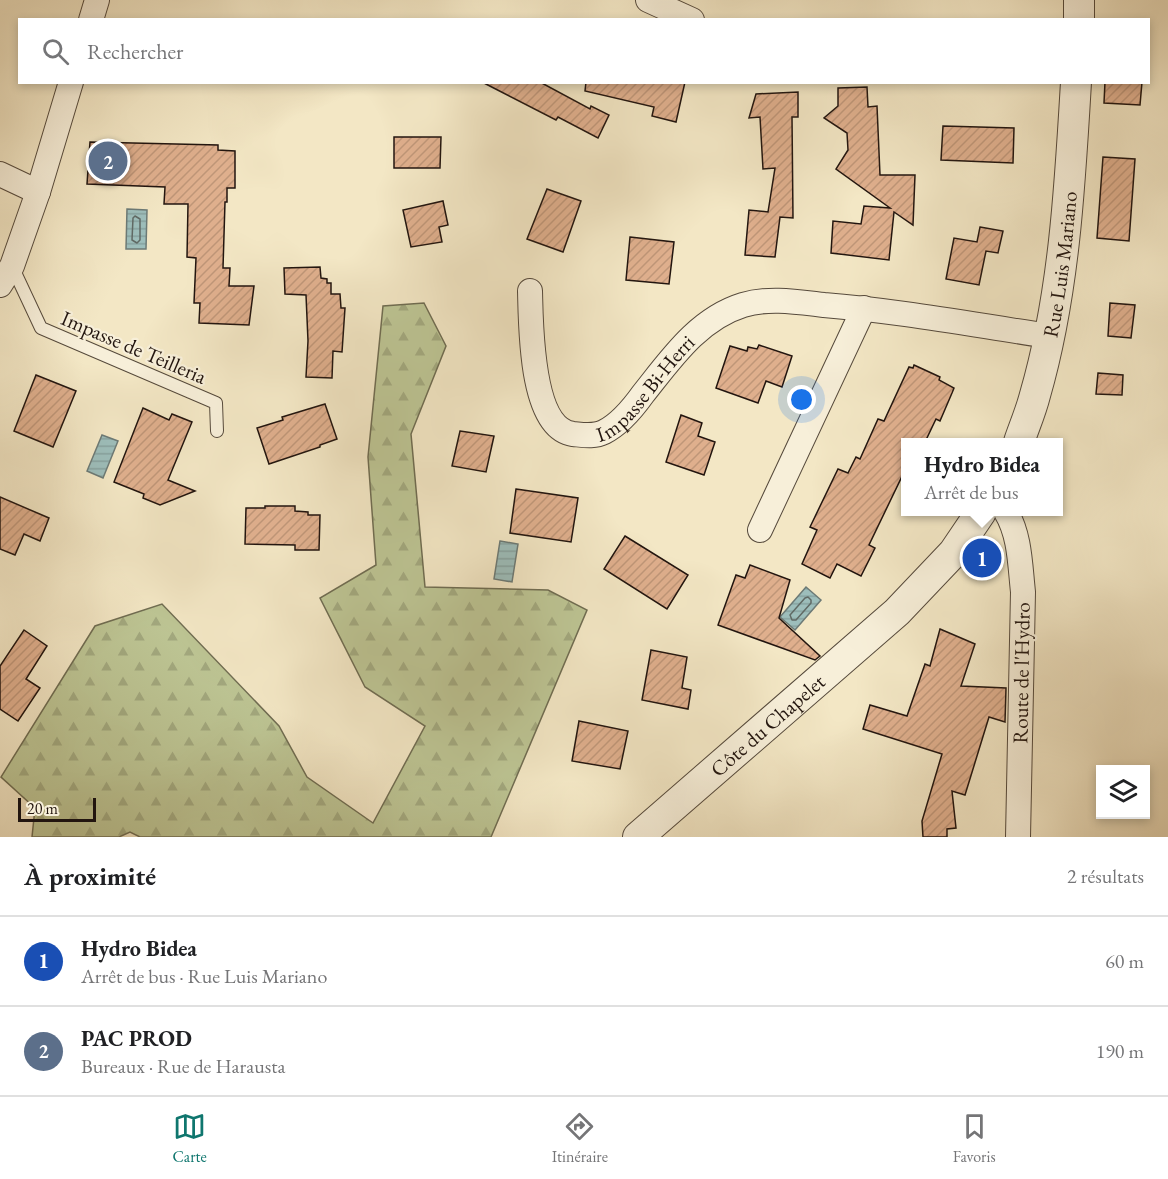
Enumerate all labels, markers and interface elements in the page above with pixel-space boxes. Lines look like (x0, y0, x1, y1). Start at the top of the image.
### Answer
search box (18, 18, 1150, 84)
icon: search (39, 35, 72, 68)
text: Rechercher (87, 37, 183, 66)
pin: 2 (88, 138, 128, 184)
street label: Rue Luis Mariano (1036, 190, 1082, 339)
street label: Impasse de Teilleria (57, 304, 211, 390)
street label: Impasse Bi-Herri (592, 328, 700, 448)
your location (787, 385, 816, 414)
popup (901, 438, 1063, 516)
text: Hydro Bidea (924, 450, 1040, 479)
text: Arrêt de bus (924, 479, 1019, 505)
pin: 1 (962, 536, 1002, 580)
street label: Route de l'Hydro (1006, 602, 1036, 744)
street label: Côte du Chapelet (704, 667, 830, 782)
map controls (1096, 765, 1150, 819)
button: layers (1096, 765, 1150, 819)
scale bar (18, 795, 96, 822)
text: 20 m (27, 798, 58, 819)
text: À proximité (24, 859, 156, 893)
text: 2 résultats (1067, 863, 1144, 889)
text: Hydro Bidea (81, 934, 197, 963)
text: 1 (38, 948, 49, 974)
text: 60 m (1105, 948, 1144, 974)
text: Arrêt de bus · Rue Luis Mariano (81, 963, 327, 989)
text: PAC PROD (81, 1024, 192, 1053)
text: 2 (38, 1038, 49, 1064)
text: 190 m (1096, 1038, 1144, 1064)
text: Bureaux · Rue de Harausta (81, 1053, 286, 1079)
tab: Carte (172, 1110, 207, 1167)
tab: Itinéraire (552, 1110, 608, 1167)
tab: Favoris (953, 1110, 996, 1167)

